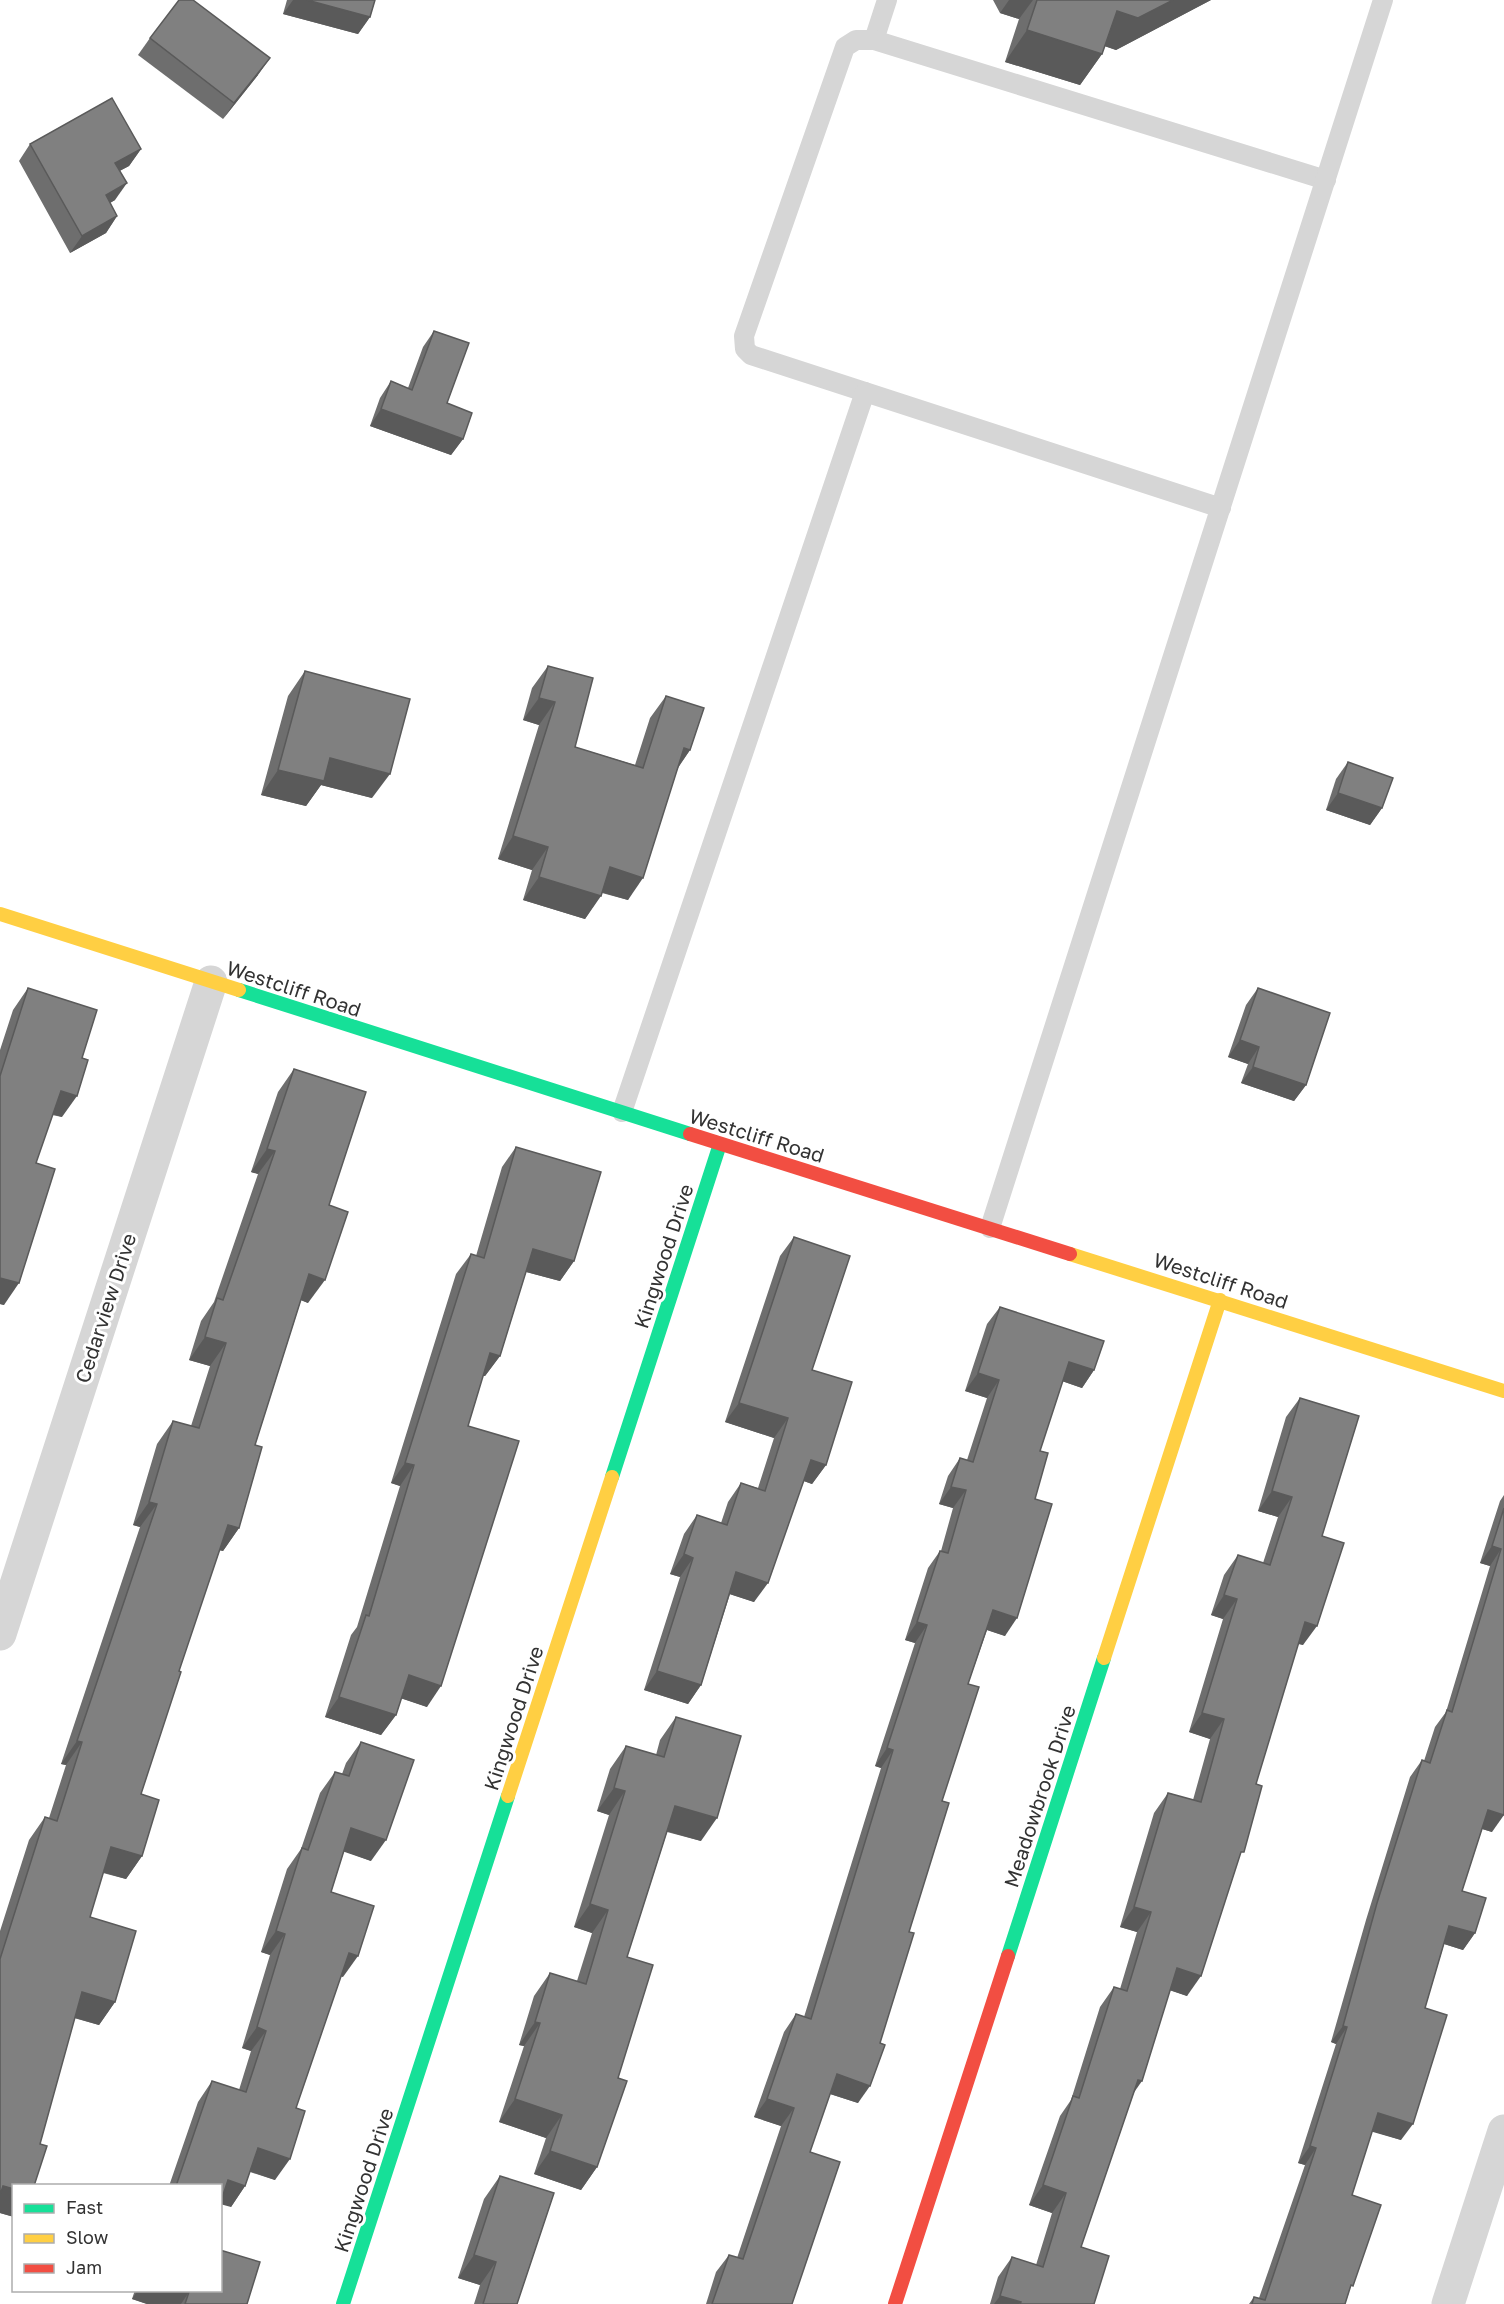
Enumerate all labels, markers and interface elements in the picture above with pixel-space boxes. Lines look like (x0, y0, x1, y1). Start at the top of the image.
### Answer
street label: Westcliff Road (224, 955, 364, 1021)
street label: Westcliff Road (687, 1103, 827, 1167)
street label: Kingwood Drive (628, 1181, 698, 1331)
street label: Cedarview Drive (69, 1230, 141, 1386)
street label: Westcliff Road (1151, 1247, 1291, 1313)
street label: Kingwood Drive (478, 1643, 548, 1793)
street label: Meadowbrook Drive (998, 1702, 1080, 1890)
street label: Kingwood Drive (328, 2105, 398, 2255)
legend (12, 2184, 222, 2292)
text: Fast (66, 2196, 103, 2218)
text: Slow (66, 2226, 109, 2248)
text: Jam (66, 2256, 102, 2278)

